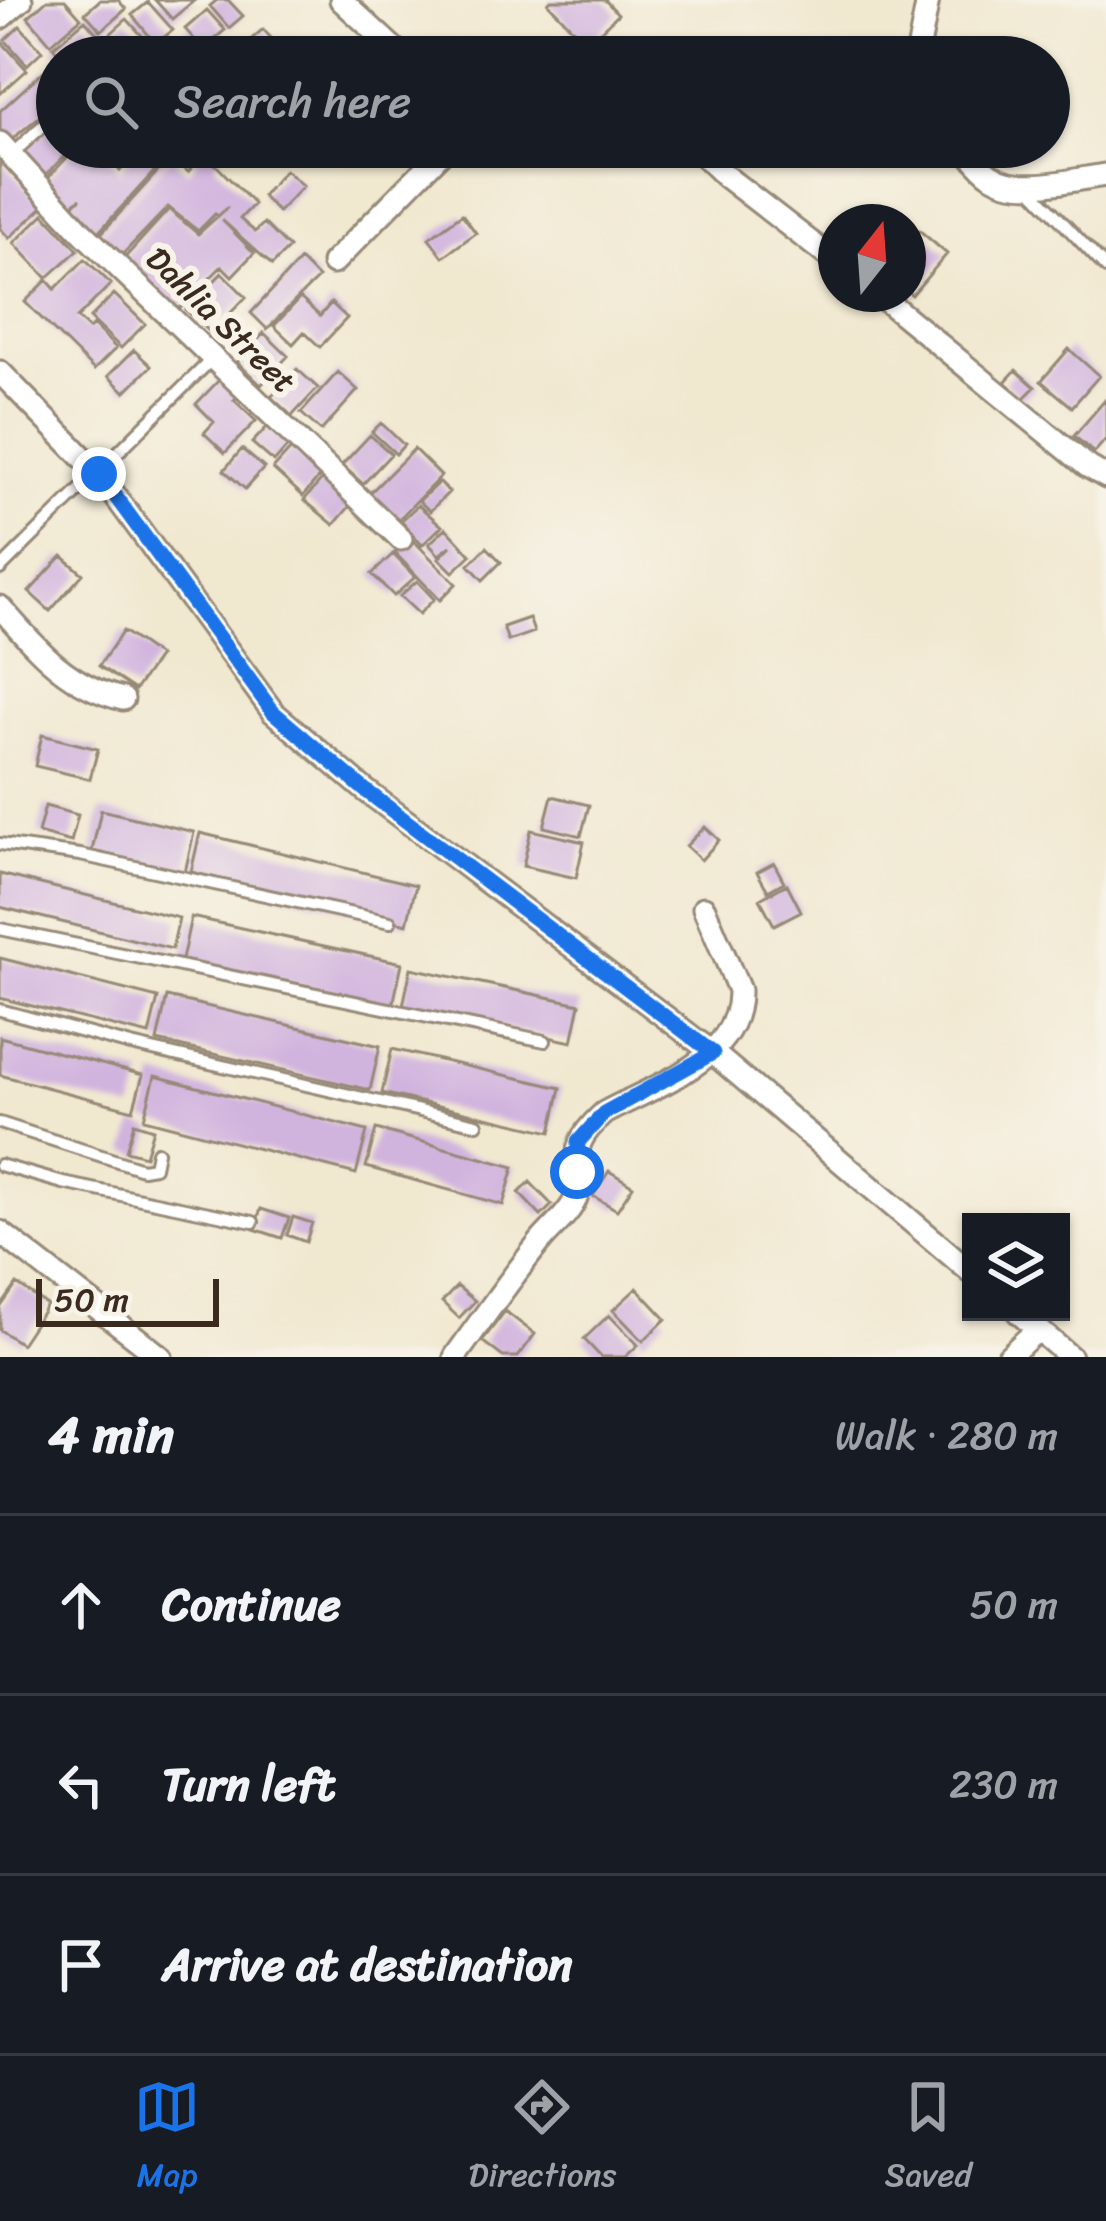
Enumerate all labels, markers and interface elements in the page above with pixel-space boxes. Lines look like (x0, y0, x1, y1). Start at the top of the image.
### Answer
search box (36, 36, 1070, 168)
text: Search here (174, 62, 411, 142)
icon: search (78, 69, 144, 135)
north arrow (818, 204, 926, 312)
street label: Dahlia Street (131, 232, 311, 408)
route end (72, 447, 126, 501)
route start (550, 1145, 604, 1199)
map controls (962, 1213, 1070, 1321)
button: layers (962, 1213, 1070, 1321)
text: 50 m (54, 1271, 129, 1329)
scale bar (36, 1273, 219, 1326)
text: 4 min (48, 1390, 174, 1480)
text: Walk · 280 m (835, 1401, 1058, 1470)
text: Continue (162, 1565, 341, 1645)
text: 50 m (969, 1570, 1058, 1639)
icon: ahead (48, 1572, 114, 1638)
text: Turn left (162, 1745, 335, 1825)
text: 230 m (949, 1750, 1058, 1819)
icon: left (48, 1752, 114, 1818)
text: Arrive at destination (162, 1925, 572, 2005)
icon: arrive (48, 1932, 114, 1998)
tab: Map (134, 2074, 200, 2204)
tab: Directions (469, 2074, 616, 2204)
tab: Saved (885, 2074, 972, 2204)

